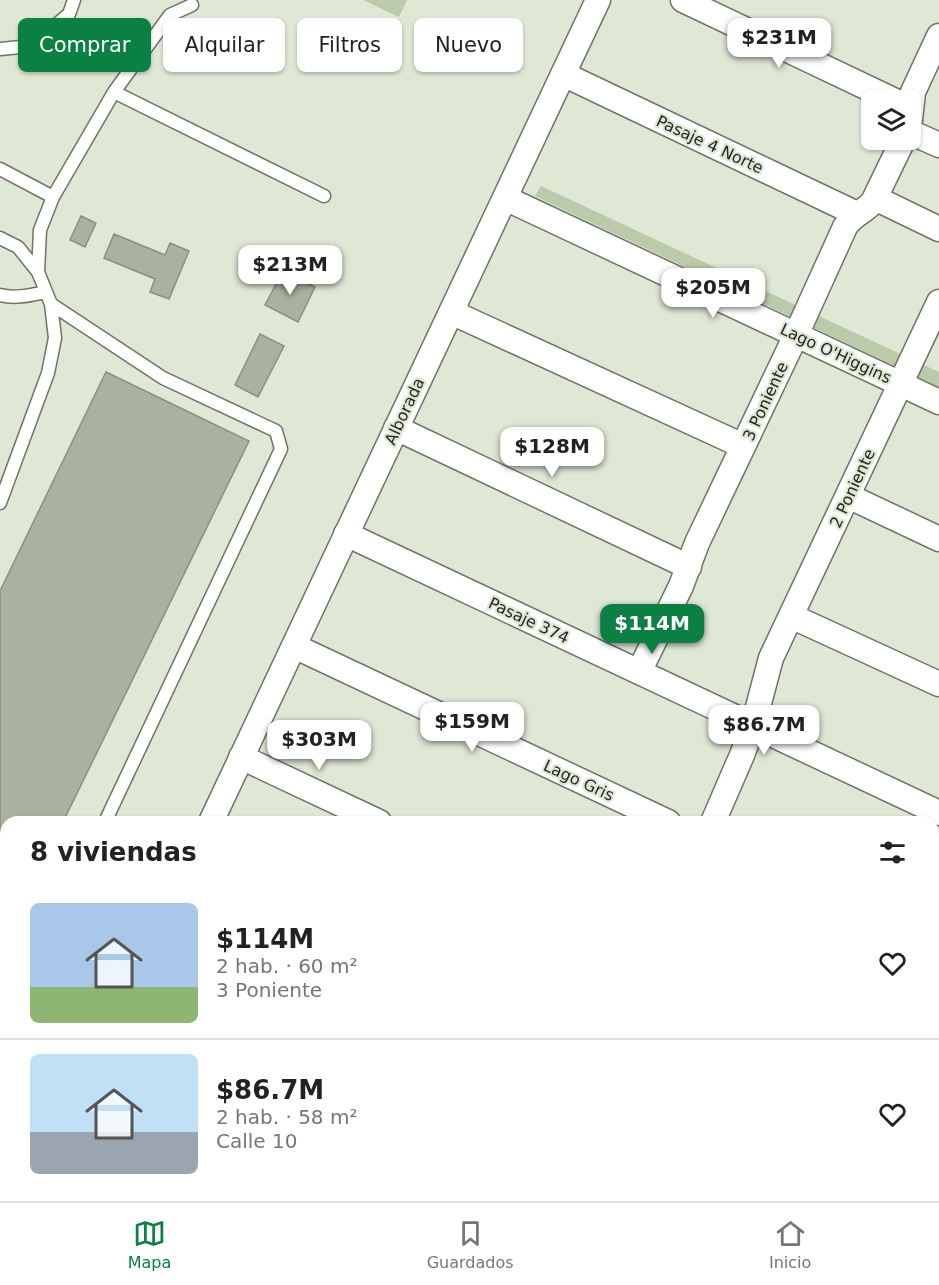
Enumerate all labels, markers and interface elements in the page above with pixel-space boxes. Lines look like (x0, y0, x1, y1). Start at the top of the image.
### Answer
chip: Comprar (18, 18, 151, 72)
chip: Alquilar (163, 18, 285, 72)
chip: Filtros (297, 18, 402, 72)
chip: Nuevo (414, 18, 523, 72)
pin: $231M (737, 18, 821, 69)
text: $231M (741, 25, 817, 49)
map controls (861, 90, 921, 150)
button: layers (861, 90, 921, 150)
street label: Pasaje 4 Norte (653, 111, 766, 178)
pin: $213M (248, 245, 332, 296)
text: $213M (252, 252, 328, 276)
pin: $205M (671, 268, 755, 319)
text: $205M (675, 275, 751, 299)
street label: Lago O'Higgins (777, 319, 894, 388)
street label: 3 Poniente (739, 359, 792, 444)
street label: Alborada (381, 375, 428, 448)
pin: $128M (510, 427, 594, 478)
text: $128M (514, 434, 590, 458)
street label: 2 Poniente (826, 446, 879, 531)
street label: Pasaje 374 (485, 594, 572, 647)
pin: $114M (610, 604, 694, 655)
text: $114M (614, 611, 690, 635)
pin: $159M (430, 702, 514, 753)
pin: $86.7M (715, 705, 813, 756)
text: $159M (434, 709, 510, 733)
text: $86.7M (722, 712, 806, 736)
pin: $303M (277, 720, 361, 771)
text: $303M (281, 727, 357, 751)
street label: Lago Gris (541, 756, 617, 805)
icon: filters (876, 836, 909, 869)
text: 8 viviendas (30, 837, 197, 867)
text: $114M (216, 924, 314, 954)
icon: home (78, 927, 150, 999)
icon: heart (876, 947, 909, 980)
text: 2 hab. · 60 m² (216, 954, 357, 978)
text: 3 Poniente (216, 978, 322, 1002)
text: $86.7M (216, 1075, 324, 1105)
icon: home (78, 1078, 150, 1150)
icon: heart (876, 1098, 909, 1131)
text: 2 hab. · 58 m² (216, 1105, 357, 1129)
text: Calle 10 (216, 1129, 297, 1153)
tab: Mapa (128, 1217, 171, 1272)
tab: Guardados (427, 1217, 514, 1272)
tab: Inicio (769, 1217, 811, 1272)

